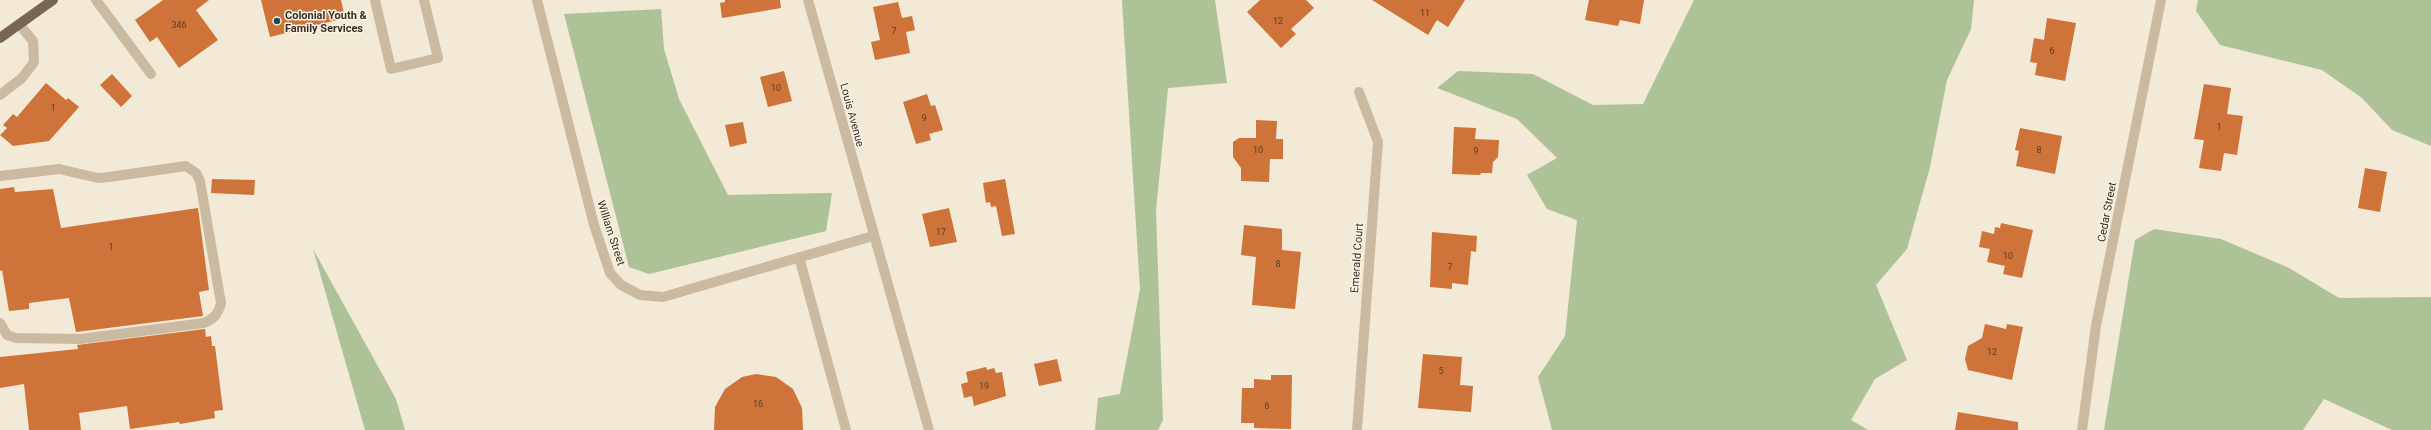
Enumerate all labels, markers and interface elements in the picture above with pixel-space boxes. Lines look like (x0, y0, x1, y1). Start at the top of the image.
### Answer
house number: 11 (1420, 8, 1430, 18)
place label: Colonial Youth & Family Services (285, 9, 368, 35)
marker: Colonial Youth & Family Services (272, 16, 282, 26)
house number: 12 (1273, 16, 1283, 26)
house number: 346 (171, 20, 187, 30)
house number: 7 (891, 26, 897, 36)
house number: 6 (2049, 46, 2055, 56)
street label: Louis Avenue (837, 82, 867, 148)
house number: 10 (771, 83, 781, 93)
house number: 1 (50, 103, 56, 113)
house number: 9 (921, 113, 927, 123)
house number: 1 (2216, 122, 2222, 132)
house number: 10 (1253, 145, 1263, 155)
house number: 8 (2036, 145, 2042, 155)
house number: 9 (1473, 146, 1479, 156)
street label: Cedar Street (2095, 181, 2119, 243)
street label: William Street (594, 199, 628, 268)
street label: Emerald Court (1348, 222, 1366, 293)
house number: 17 (936, 227, 946, 237)
house number: 1 (108, 242, 114, 252)
house number: 10 (2003, 251, 2013, 261)
house number: 8 (1275, 259, 1281, 269)
house number: 7 (1447, 262, 1453, 272)
house number: 12 (1987, 347, 1997, 357)
house number: 5 (1438, 366, 1444, 376)
house number: 19 (979, 381, 989, 391)
house number: 16 (753, 399, 763, 409)
house number: 6 (1264, 401, 1270, 411)

